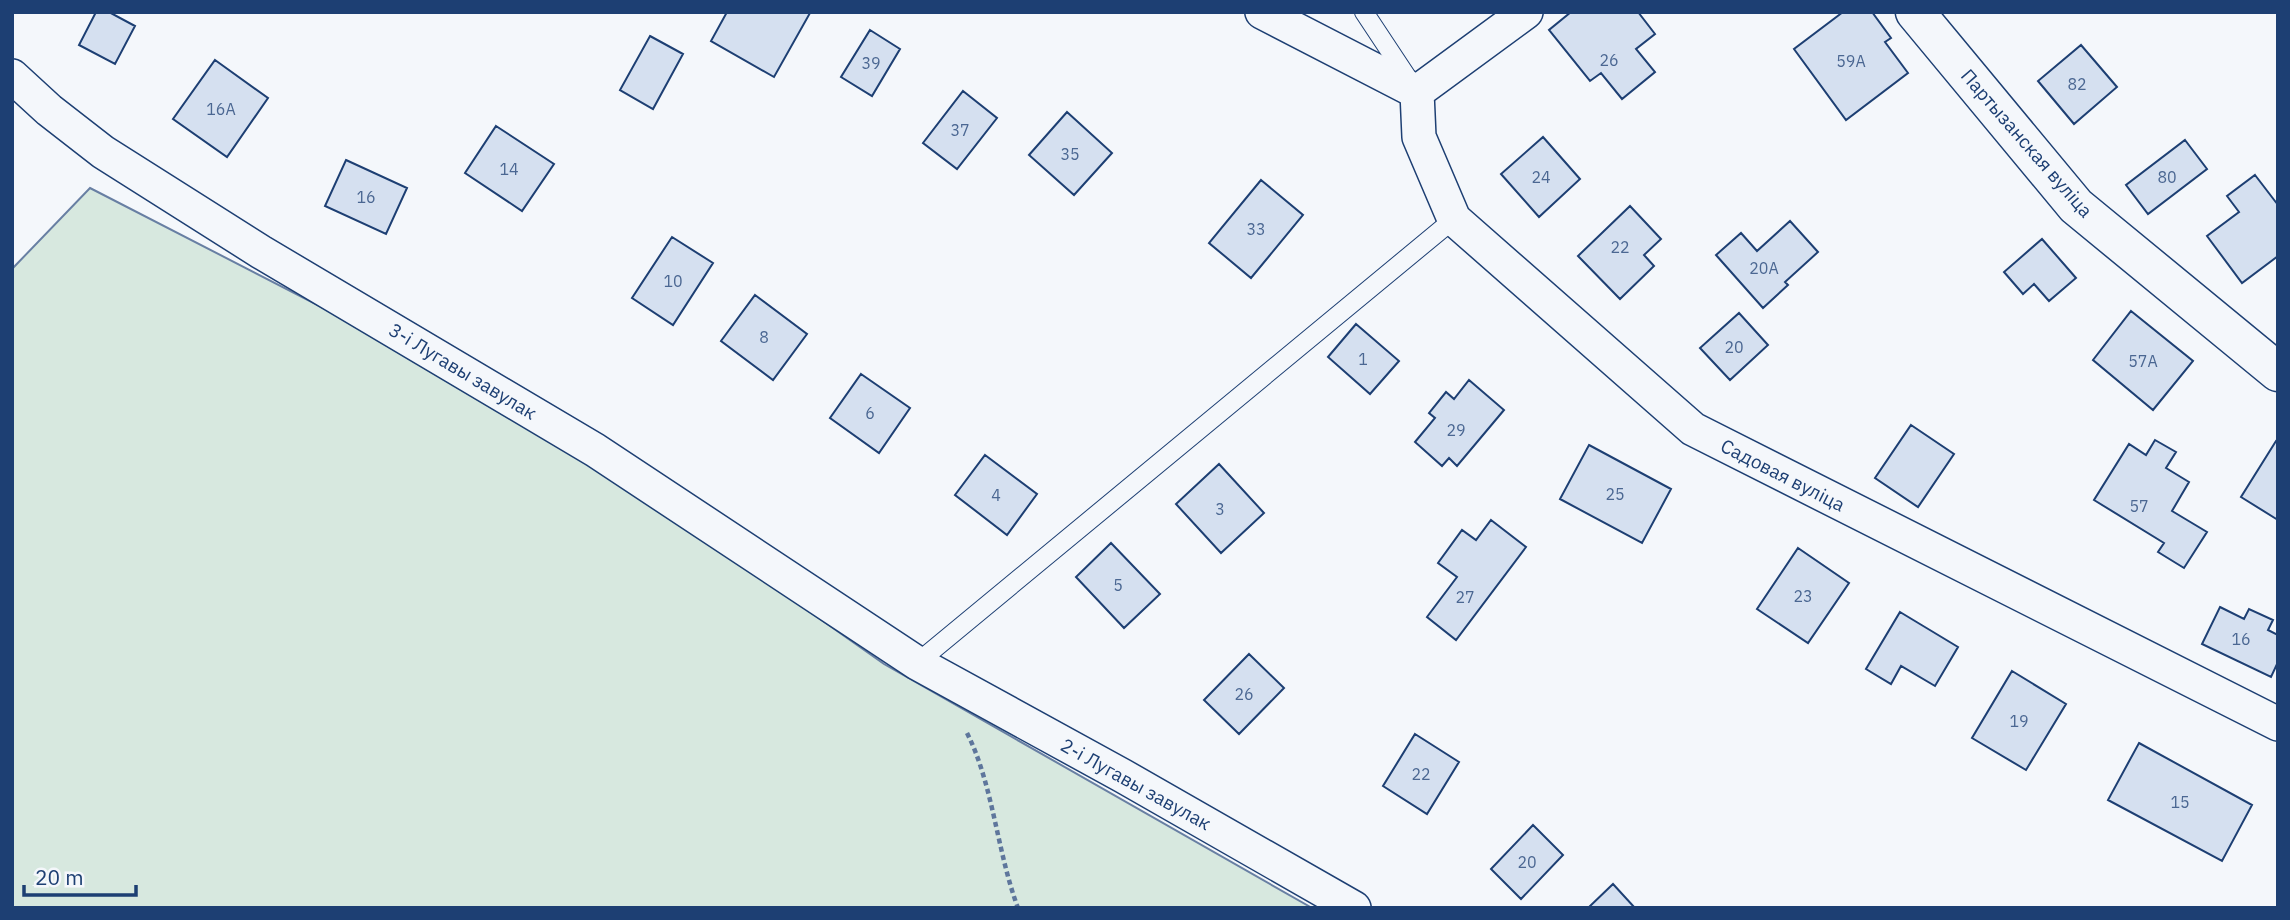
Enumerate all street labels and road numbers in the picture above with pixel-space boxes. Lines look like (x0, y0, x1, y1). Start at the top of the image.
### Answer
street label: Партызанская вуліца (1956, 64, 2098, 222)
street label: 3-і Лугавы завулак (385, 317, 541, 425)
street label: Садовая вуліца (1717, 433, 1849, 517)
street label: 2-і Лугавы завулак (1057, 733, 1215, 835)

